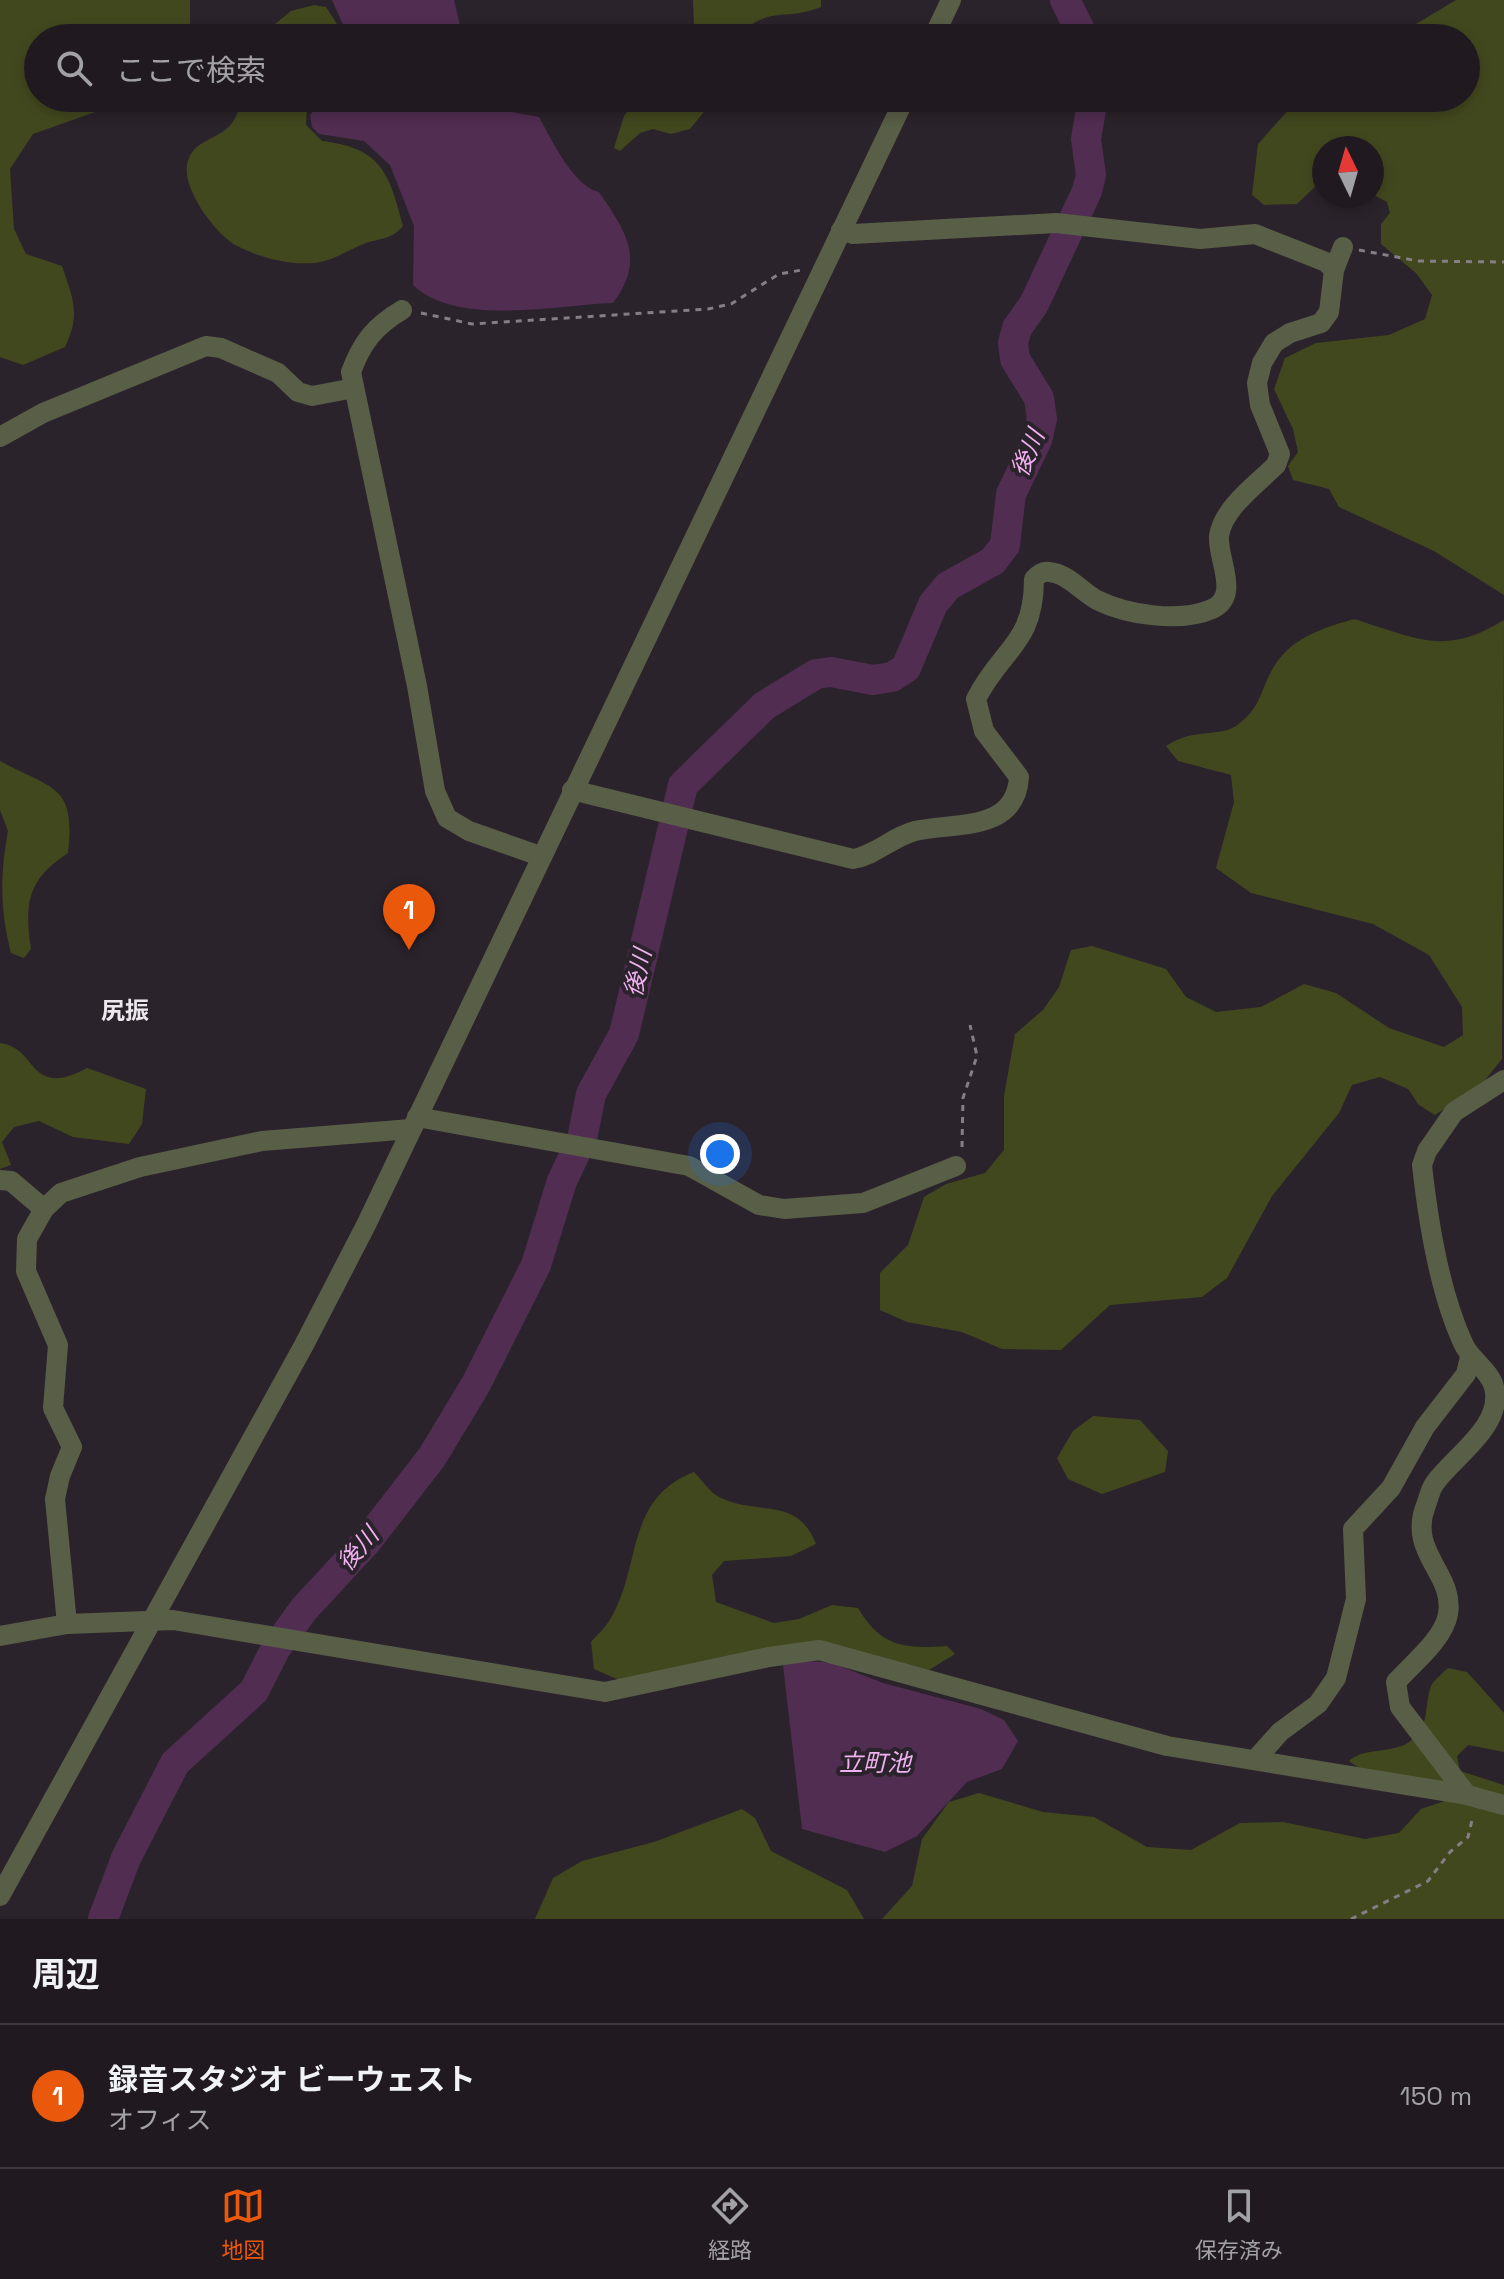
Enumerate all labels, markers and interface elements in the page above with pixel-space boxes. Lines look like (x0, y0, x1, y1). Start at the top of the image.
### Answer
search box (24, 24, 1480, 112)
icon: search (52, 46, 96, 90)
text: ここで検索 (116, 51, 266, 90)
north arrow (1312, 136, 1384, 208)
water label: 後川 (1004, 422, 1052, 481)
pin: 1 (383, 884, 435, 950)
water label: 後川 (617, 943, 659, 1000)
district label: 尻振 (101, 995, 149, 1026)
your location (700, 1134, 740, 1174)
water label: 後川 (330, 1518, 387, 1577)
water label: 立町池 (839, 1747, 913, 1778)
text: 周辺 (32, 1953, 100, 1996)
text: 録音スタジオ ビーウェスト (108, 2060, 476, 2099)
text: 1 (52, 2079, 64, 2113)
text: 150 m (1400, 2079, 1472, 2113)
text: オフィス (108, 2103, 211, 2137)
tab: 地図 (221, 2184, 265, 2264)
tab: 経路 (708, 2184, 752, 2264)
tab: 保存済み (1195, 2184, 1283, 2264)

